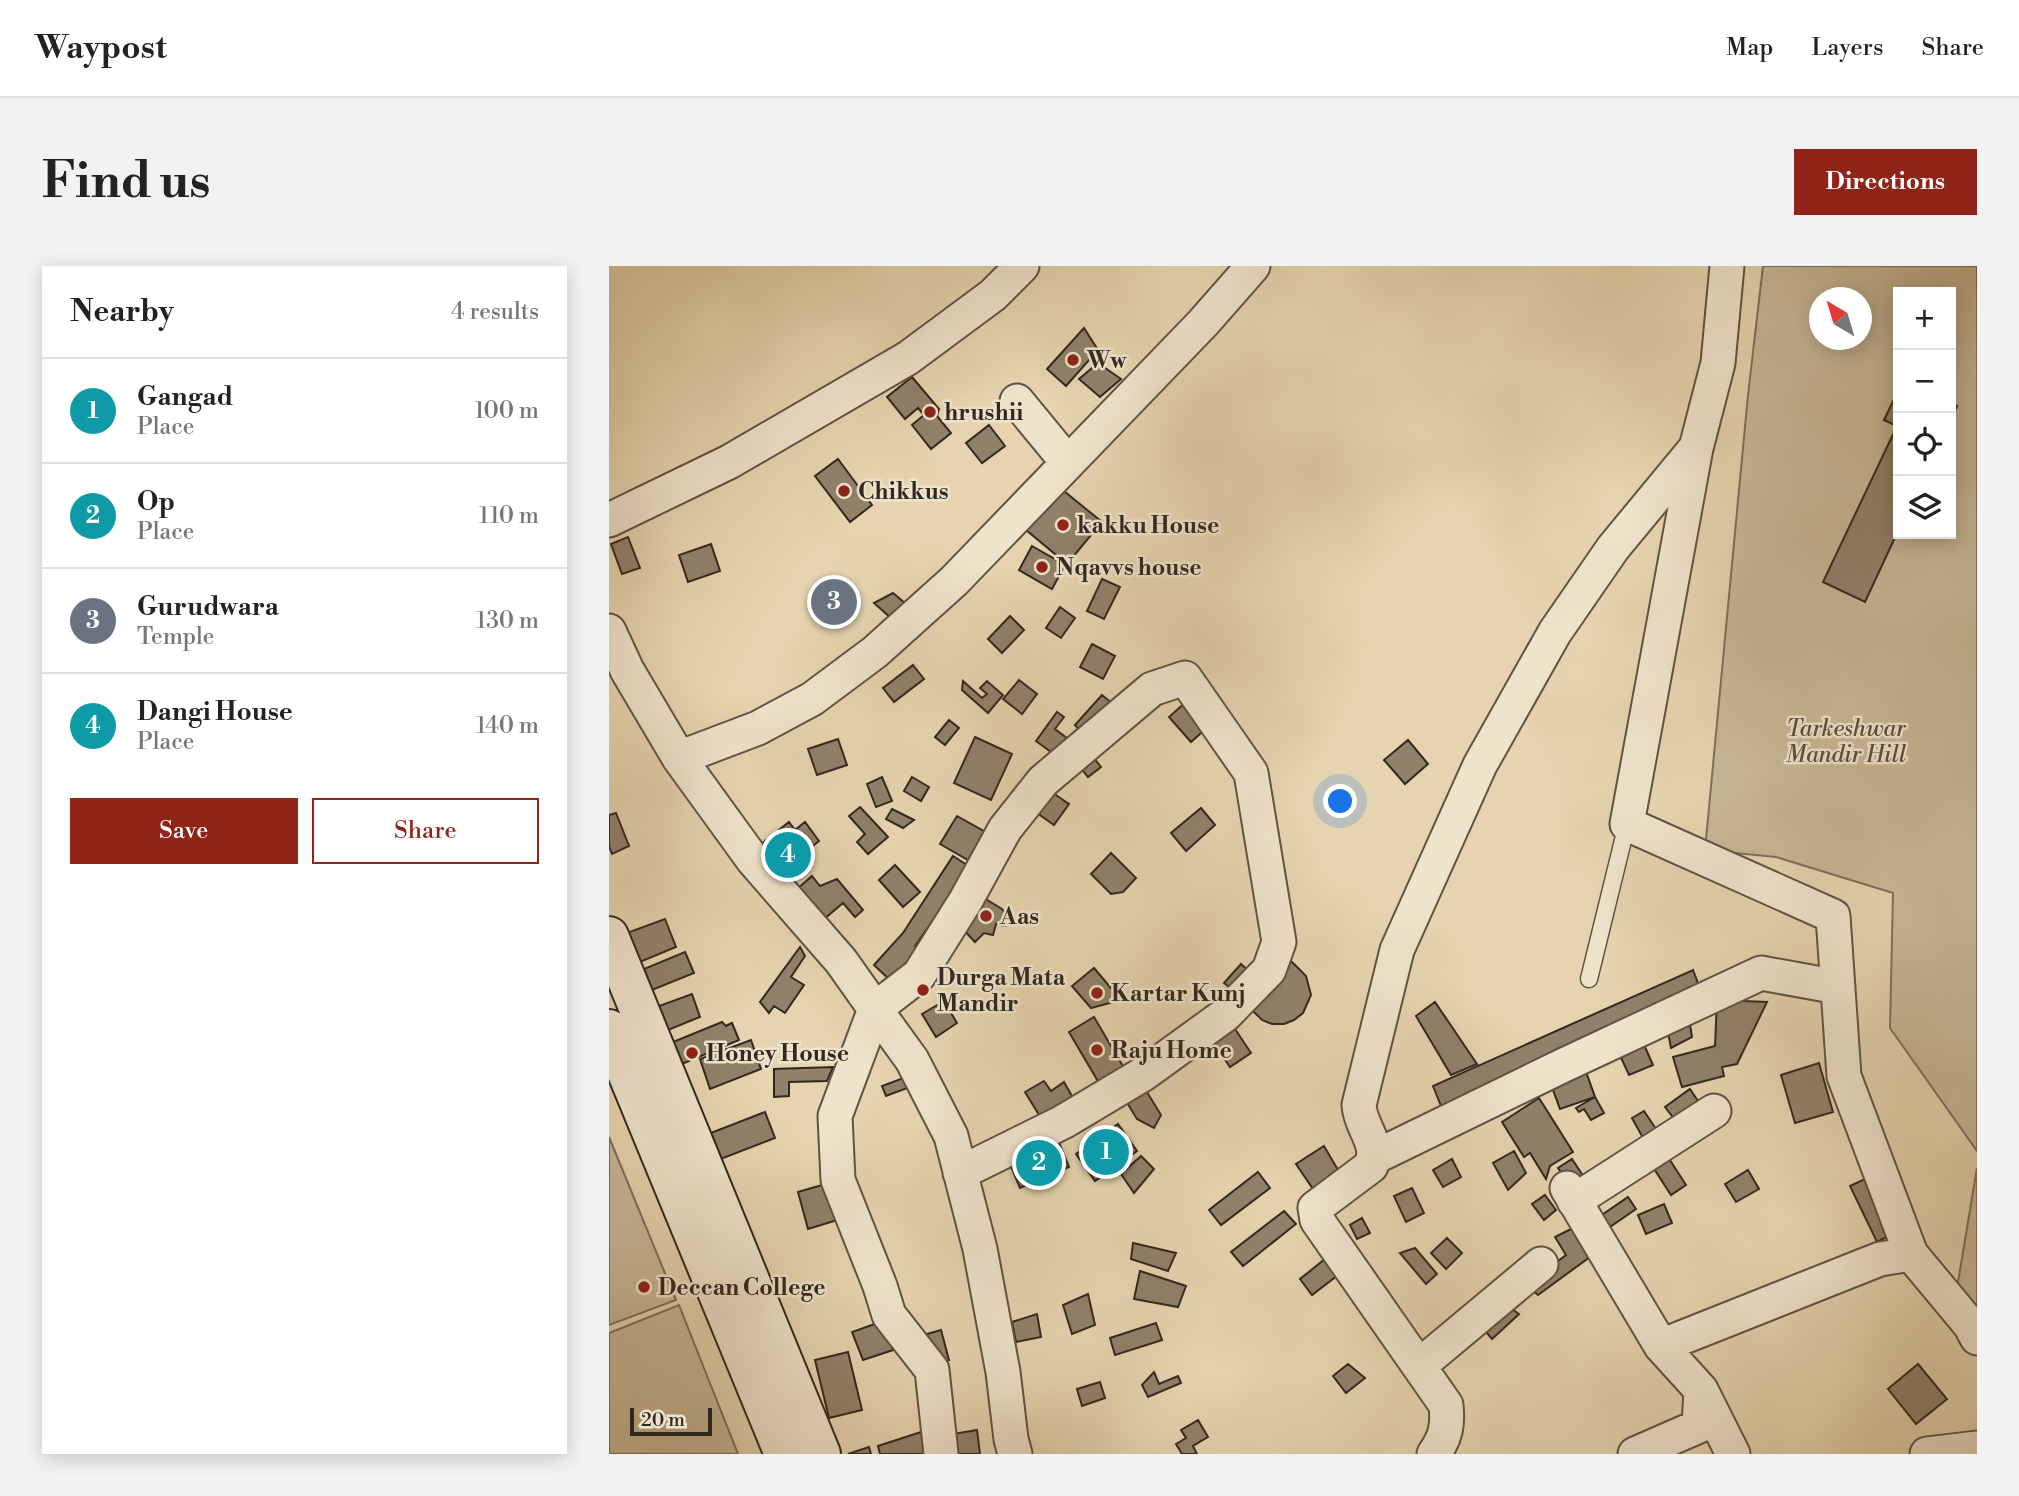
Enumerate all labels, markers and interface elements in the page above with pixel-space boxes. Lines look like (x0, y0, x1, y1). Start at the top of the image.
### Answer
text: Waypost (35, 28, 167, 69)
text: Map (1726, 33, 1773, 63)
text: Layers (1811, 33, 1883, 63)
text: Share (1921, 33, 1984, 63)
button: Directions (1794, 149, 1977, 215)
text: Find us (42, 152, 211, 213)
north arrow (1809, 287, 1872, 350)
map controls (1893, 287, 1956, 539)
button: + (1893, 287, 1956, 350)
text: Nearby (70, 293, 174, 331)
text: 4 results (451, 298, 539, 326)
place label: Ww (1086, 347, 1127, 375)
button: − (1893, 350, 1956, 413)
marker: Ww (1065, 352, 1081, 368)
text: Gangad (137, 381, 233, 413)
text: 1 (87, 397, 99, 425)
text: 100 m (474, 397, 539, 425)
place label: hrushii (944, 399, 1023, 427)
marker: hrushii (922, 404, 938, 420)
text: Place (137, 413, 194, 441)
button: locate (1893, 413, 1956, 476)
button: layers (1893, 476, 1956, 539)
place label: Chikkus (858, 478, 949, 506)
marker: Chikkus (836, 483, 852, 499)
text: Op (137, 486, 175, 518)
text: 2 (86, 502, 100, 530)
text: 110 m (479, 502, 539, 530)
place label: kakku House (1077, 512, 1219, 540)
marker: kakku House (1055, 517, 1071, 533)
text: Place (137, 518, 194, 546)
place label: Nqavvs house (1056, 554, 1202, 582)
marker: Nqavvs house (1034, 559, 1050, 575)
pin: 3 (811, 576, 857, 628)
text: Gurudwara (137, 591, 279, 623)
text: 3 (86, 607, 100, 635)
text: 130 m (476, 607, 539, 635)
text: Temple (137, 623, 215, 651)
text: Dangi House (137, 696, 293, 728)
text: 4 (85, 712, 101, 740)
text: 140 m (476, 712, 539, 740)
park label: Tarkeshwar Mandir Hill (1786, 715, 1907, 769)
text: Place (137, 728, 194, 756)
your location (1323, 784, 1357, 818)
button: Save (70, 798, 298, 864)
button: Share (312, 798, 539, 864)
pin: 4 (765, 829, 811, 881)
place label: Aas (999, 903, 1039, 931)
marker: Aas (978, 908, 994, 924)
place label: Durga Mata Mandir (937, 964, 1066, 1018)
place label: Kartar Kunj (1111, 980, 1245, 1008)
marker: Durga Mata Mandir (915, 982, 931, 998)
marker: Kartar Kunj (1089, 985, 1105, 1001)
place label: Raju Home (1111, 1037, 1232, 1065)
place label: Honey House (706, 1040, 849, 1068)
marker: Raju Home (1089, 1042, 1105, 1058)
marker: Honey House (684, 1045, 700, 1061)
pin: 1 (1083, 1126, 1129, 1178)
pin: 2 (1016, 1137, 1062, 1189)
place label: Deccan College (658, 1274, 826, 1302)
marker: Deccan College (636, 1279, 652, 1295)
scale bar (630, 1405, 712, 1437)
text: 20 m (641, 1408, 685, 1432)

